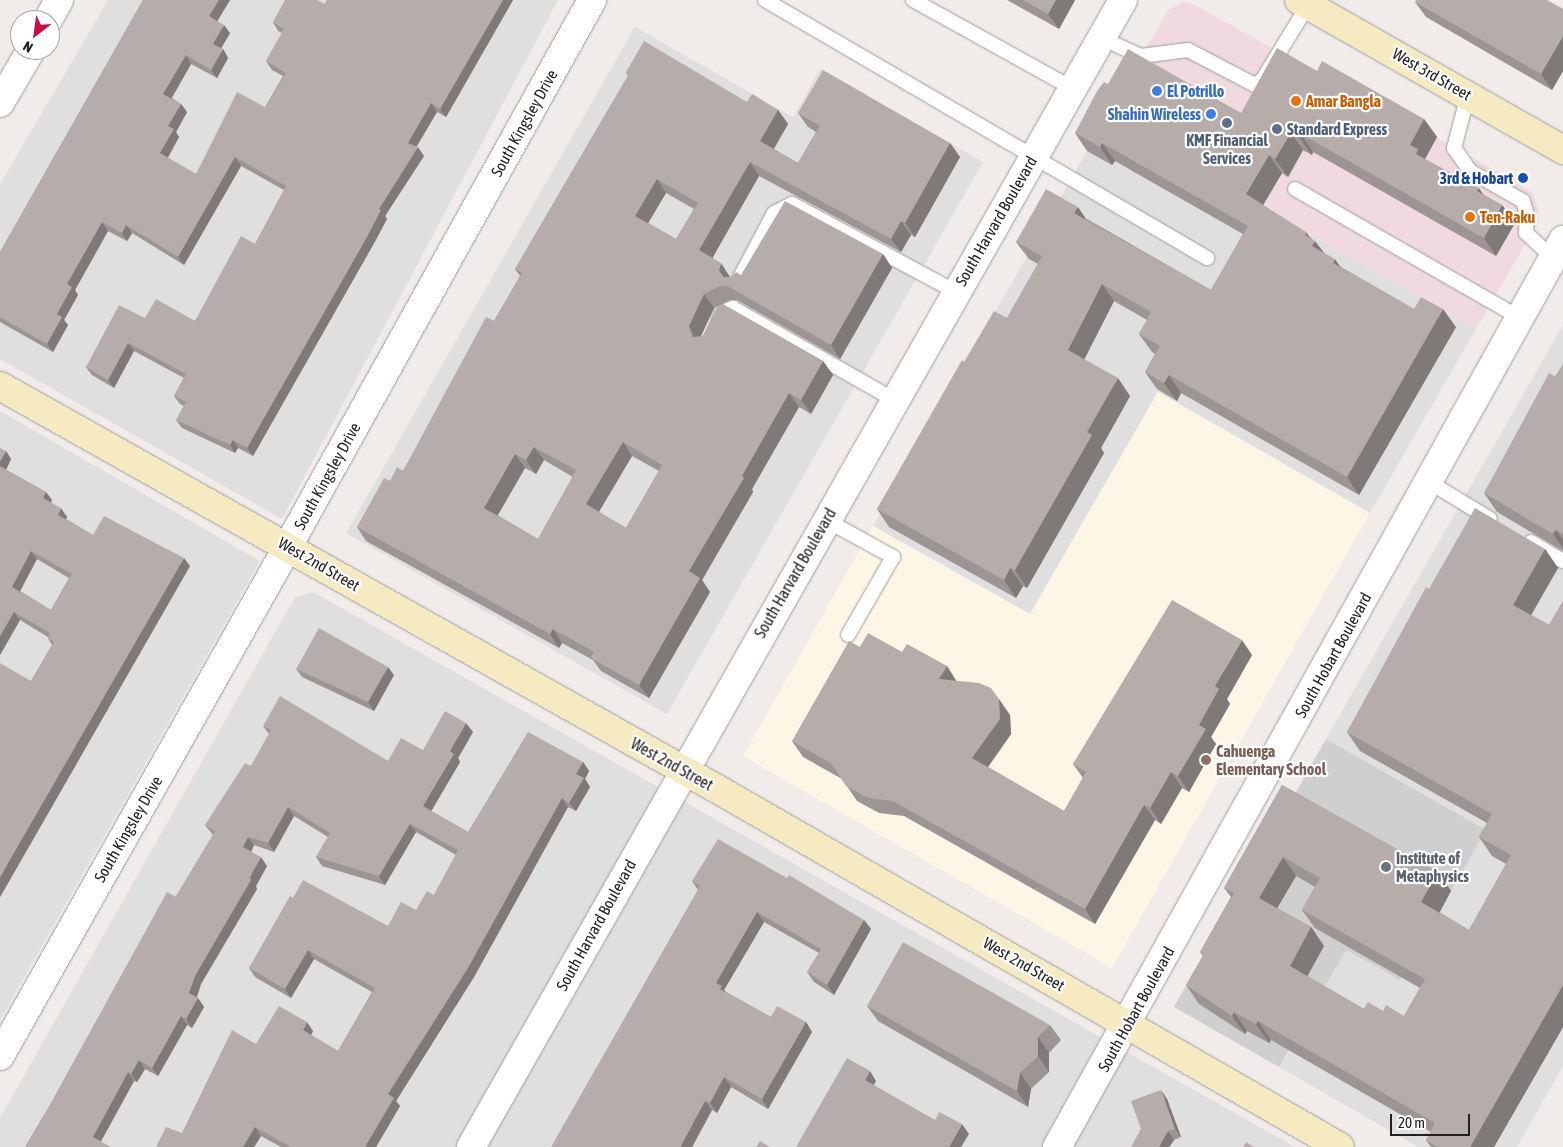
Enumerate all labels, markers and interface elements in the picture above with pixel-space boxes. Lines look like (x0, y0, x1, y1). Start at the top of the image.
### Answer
north arrow (10, 10, 60, 60)
text: N (20, 38, 36, 56)
street label: West 3rd Street (1389, 44, 1475, 104)
street label: South Kingsley Drive (487, 66, 561, 180)
place label: El Potrillo (1167, 81, 1224, 101)
marker: El Potrillo (1151, 85, 1163, 97)
place label: Amar Bangla (1306, 91, 1381, 111)
marker: Amar Bangla (1290, 95, 1302, 107)
place label: Shahin Wireless (1108, 104, 1201, 124)
marker: Shahin Wireless (1205, 108, 1217, 120)
marker: KMF Financial Services (1221, 117, 1233, 129)
place label: Standard Express (1287, 119, 1387, 139)
marker: Standard Express (1271, 123, 1283, 135)
place label: KMF Financial Services (1186, 130, 1268, 168)
street label: South Harvard Boulevard (951, 153, 1041, 289)
place label: 3rd & Hobart (1439, 168, 1513, 188)
marker: 3rd & Hobart (1517, 172, 1529, 184)
place label: Ten-Raku (1480, 207, 1535, 227)
marker: Ten-Raku (1464, 211, 1476, 223)
street label: South Kingsley Drive (290, 419, 364, 533)
street label: South Harvard Boulevard (750, 505, 840, 641)
street label: West 2nd Street (275, 533, 363, 595)
street label: South Hobart Boulevard (1291, 589, 1375, 721)
street label: West 2nd Street (628, 734, 716, 794)
place label: Cahuenga Elementary School (1216, 741, 1326, 779)
marker: Cahuenga Elementary School (1200, 754, 1212, 766)
street label: South Kingsley Drive (90, 773, 166, 885)
place label: Institute of Metaphysics (1396, 848, 1469, 886)
street label: South Harvard Boulevard (552, 856, 640, 994)
marker: Institute of Metaphysics (1380, 861, 1392, 873)
street label: West 2nd Street (980, 933, 1068, 995)
street label: South Hobart Boulevard (1094, 943, 1178, 1075)
scale bar (1393, 1104, 1473, 1136)
text: 20 m (1398, 1114, 1425, 1131)

